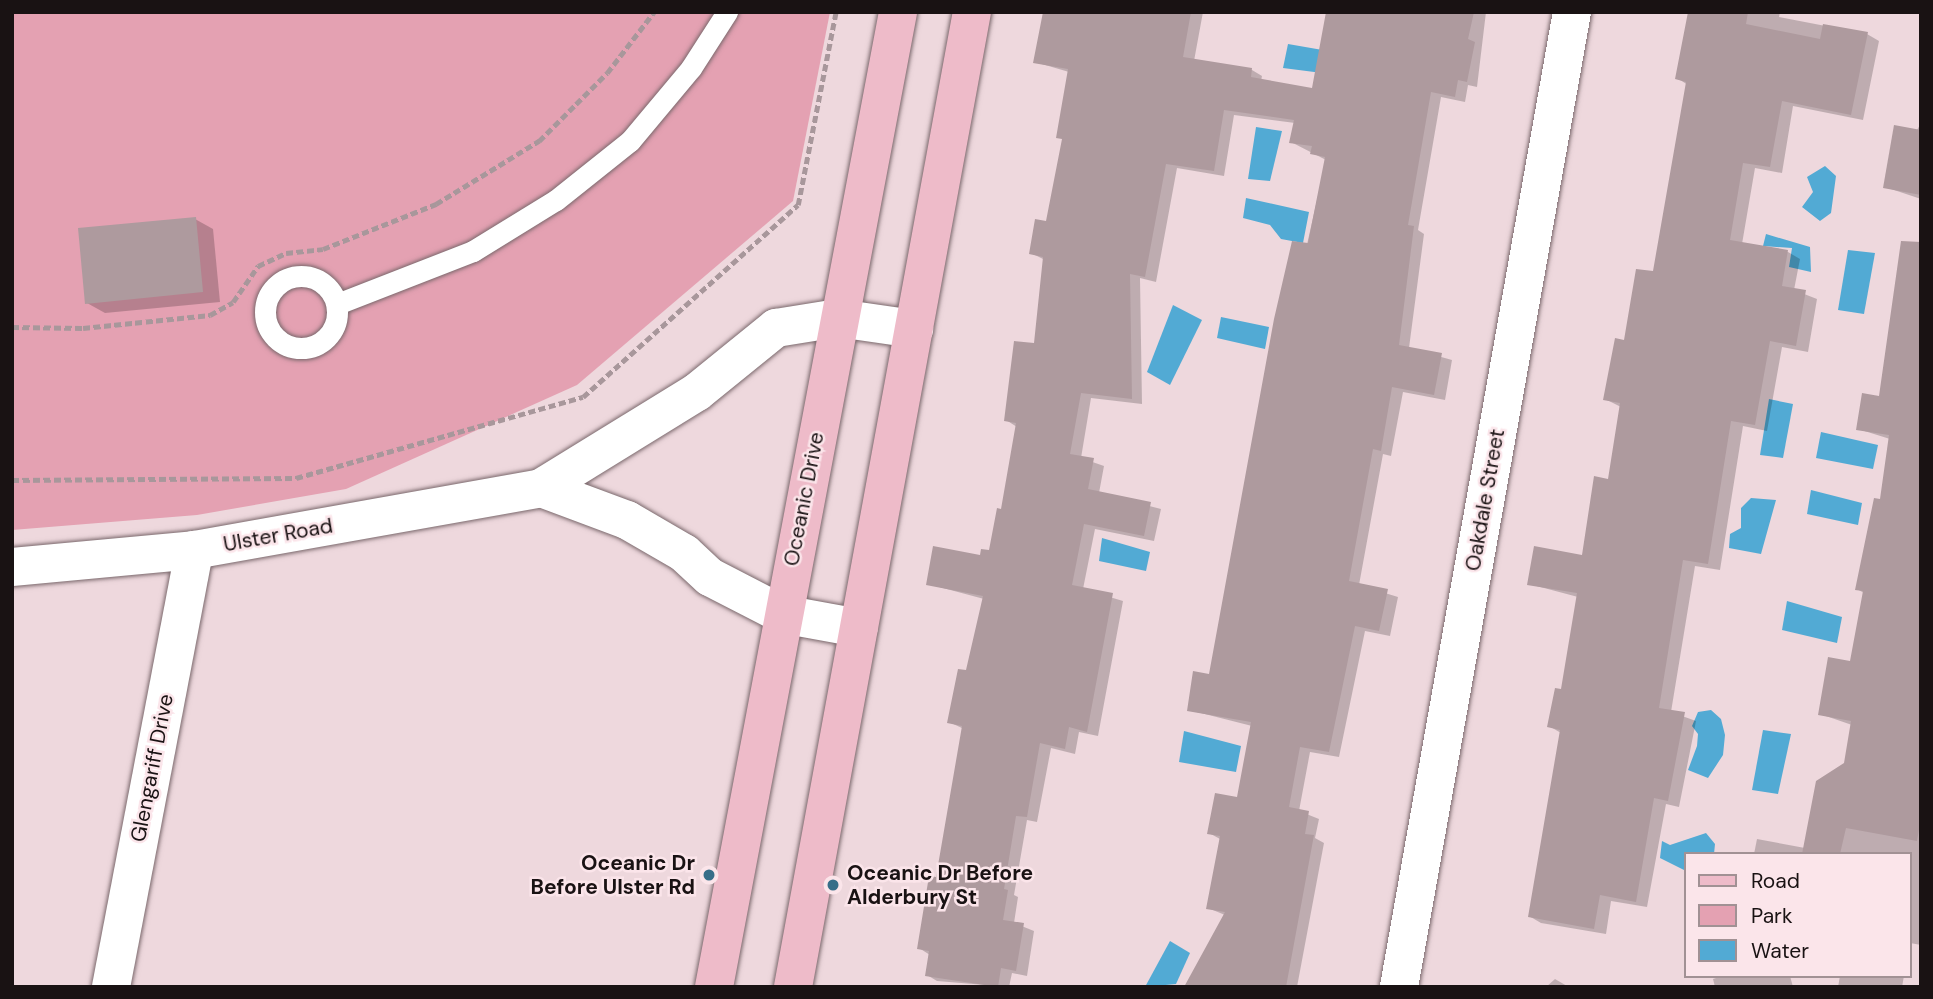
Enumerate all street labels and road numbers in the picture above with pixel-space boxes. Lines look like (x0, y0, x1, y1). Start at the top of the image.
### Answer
street label: Oakdale Street (1460, 427, 1510, 573)
street label: Oceanic Drive (779, 430, 829, 568)
street label: Ulster Road (221, 513, 335, 557)
street label: Glengariff Drive (125, 692, 179, 844)

